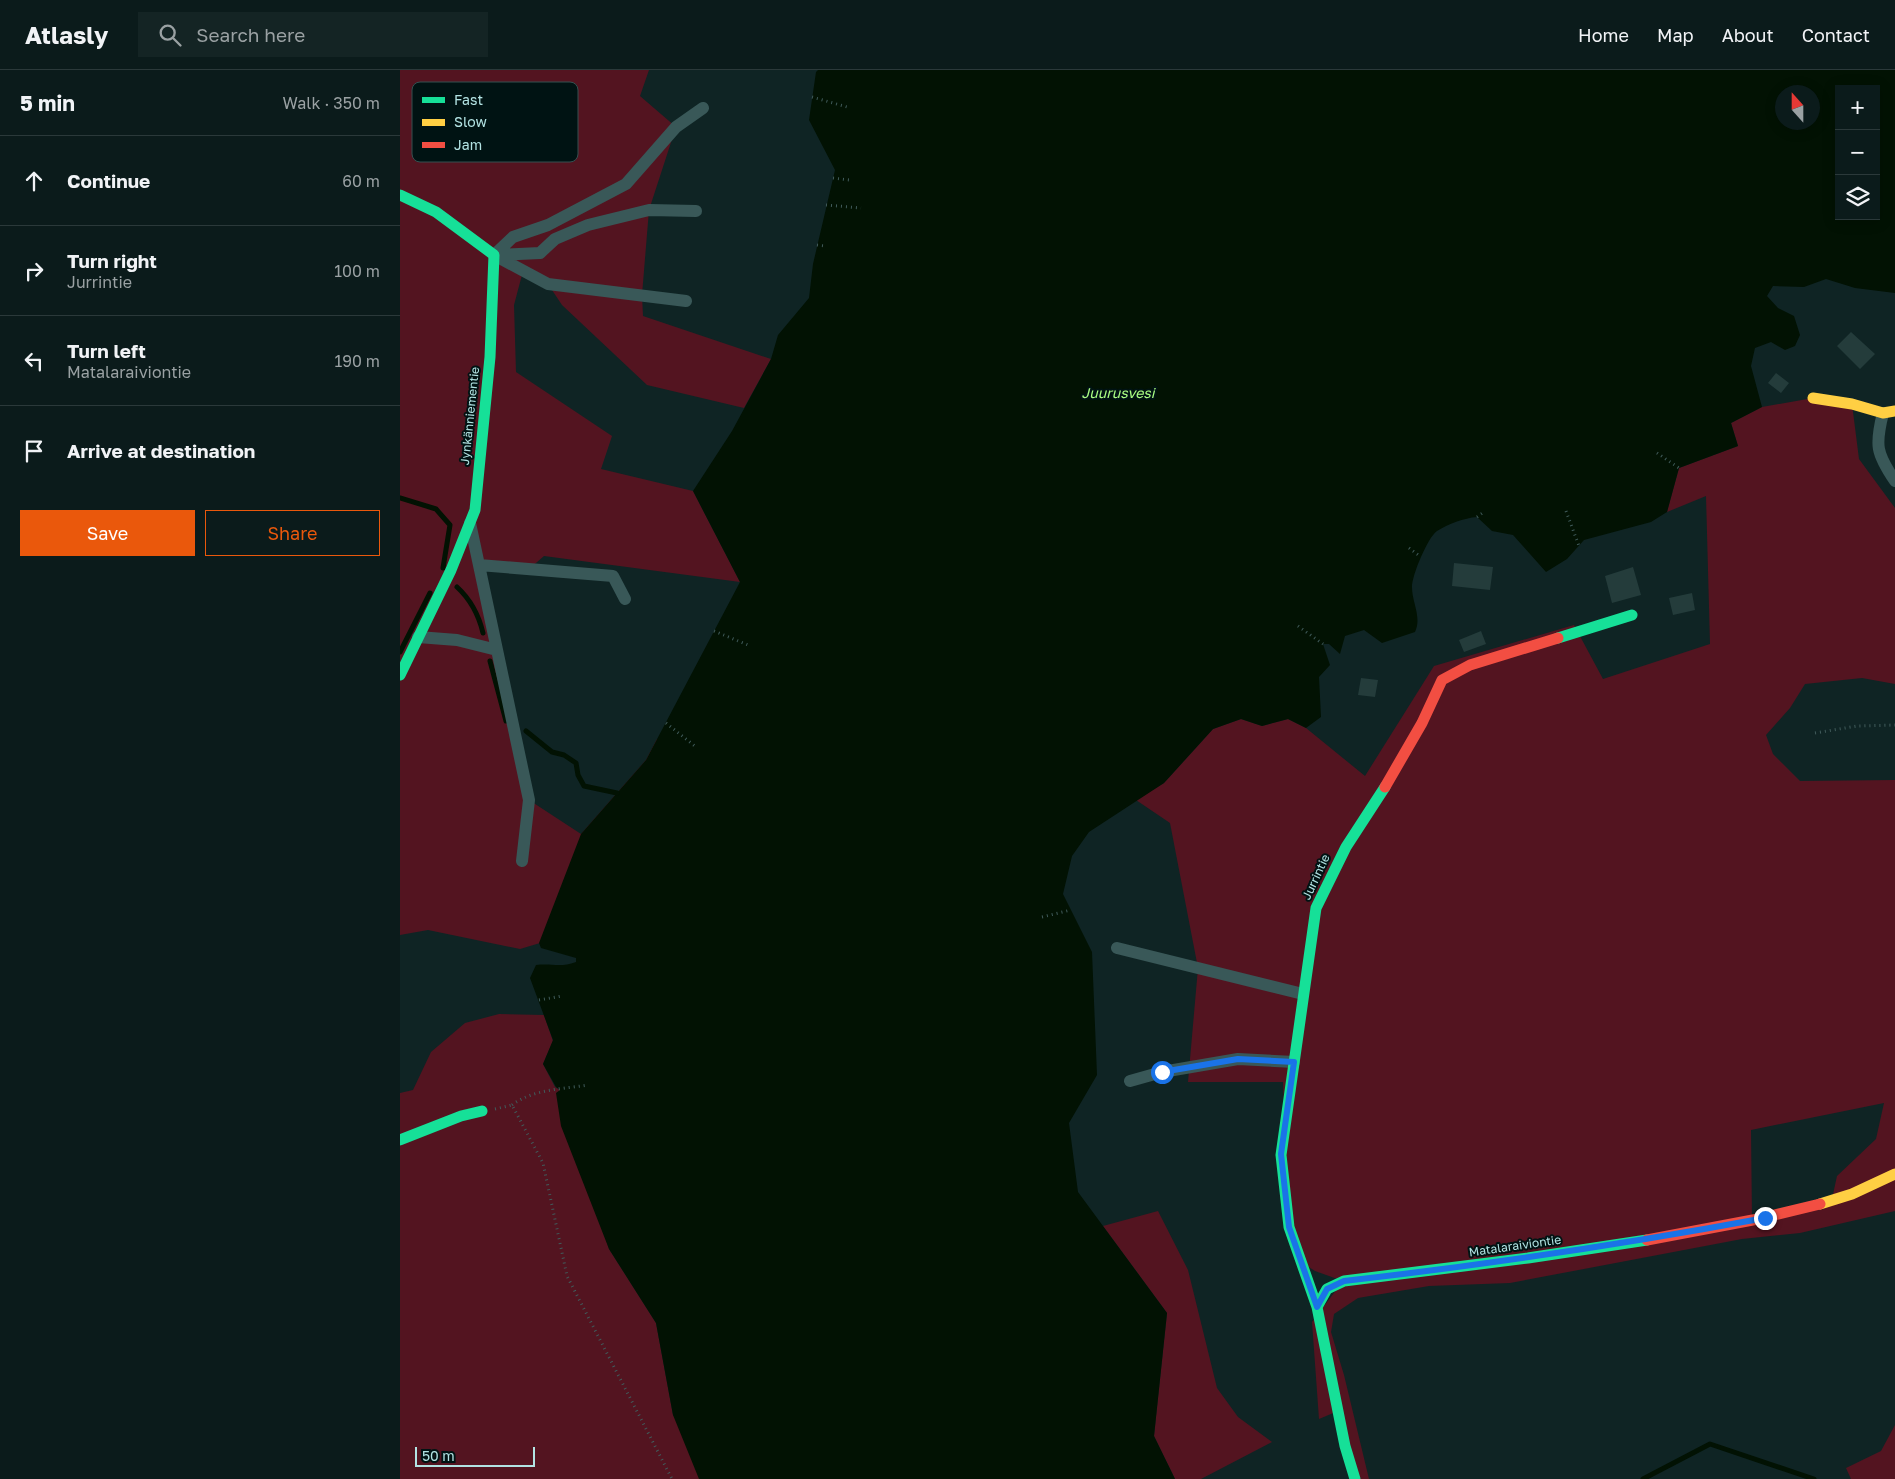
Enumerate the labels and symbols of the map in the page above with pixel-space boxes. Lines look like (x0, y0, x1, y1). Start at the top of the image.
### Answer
legend (412, 82, 578, 162)
north arrow (1775, 85, 1820, 130)
text: Fast (454, 91, 483, 108)
text: Slow (454, 113, 487, 130)
text: Jam (454, 136, 482, 153)
street label: Jynkänniementie (457, 366, 482, 466)
water label: Juurusvesi (1082, 384, 1157, 401)
street label: Jurrintie (1298, 852, 1333, 902)
route start (1151, 1061, 1174, 1084)
route end (1754, 1207, 1777, 1230)
street label: Matalaraiviontie (1468, 1232, 1562, 1259)
scale bar (415, 1444, 535, 1467)

